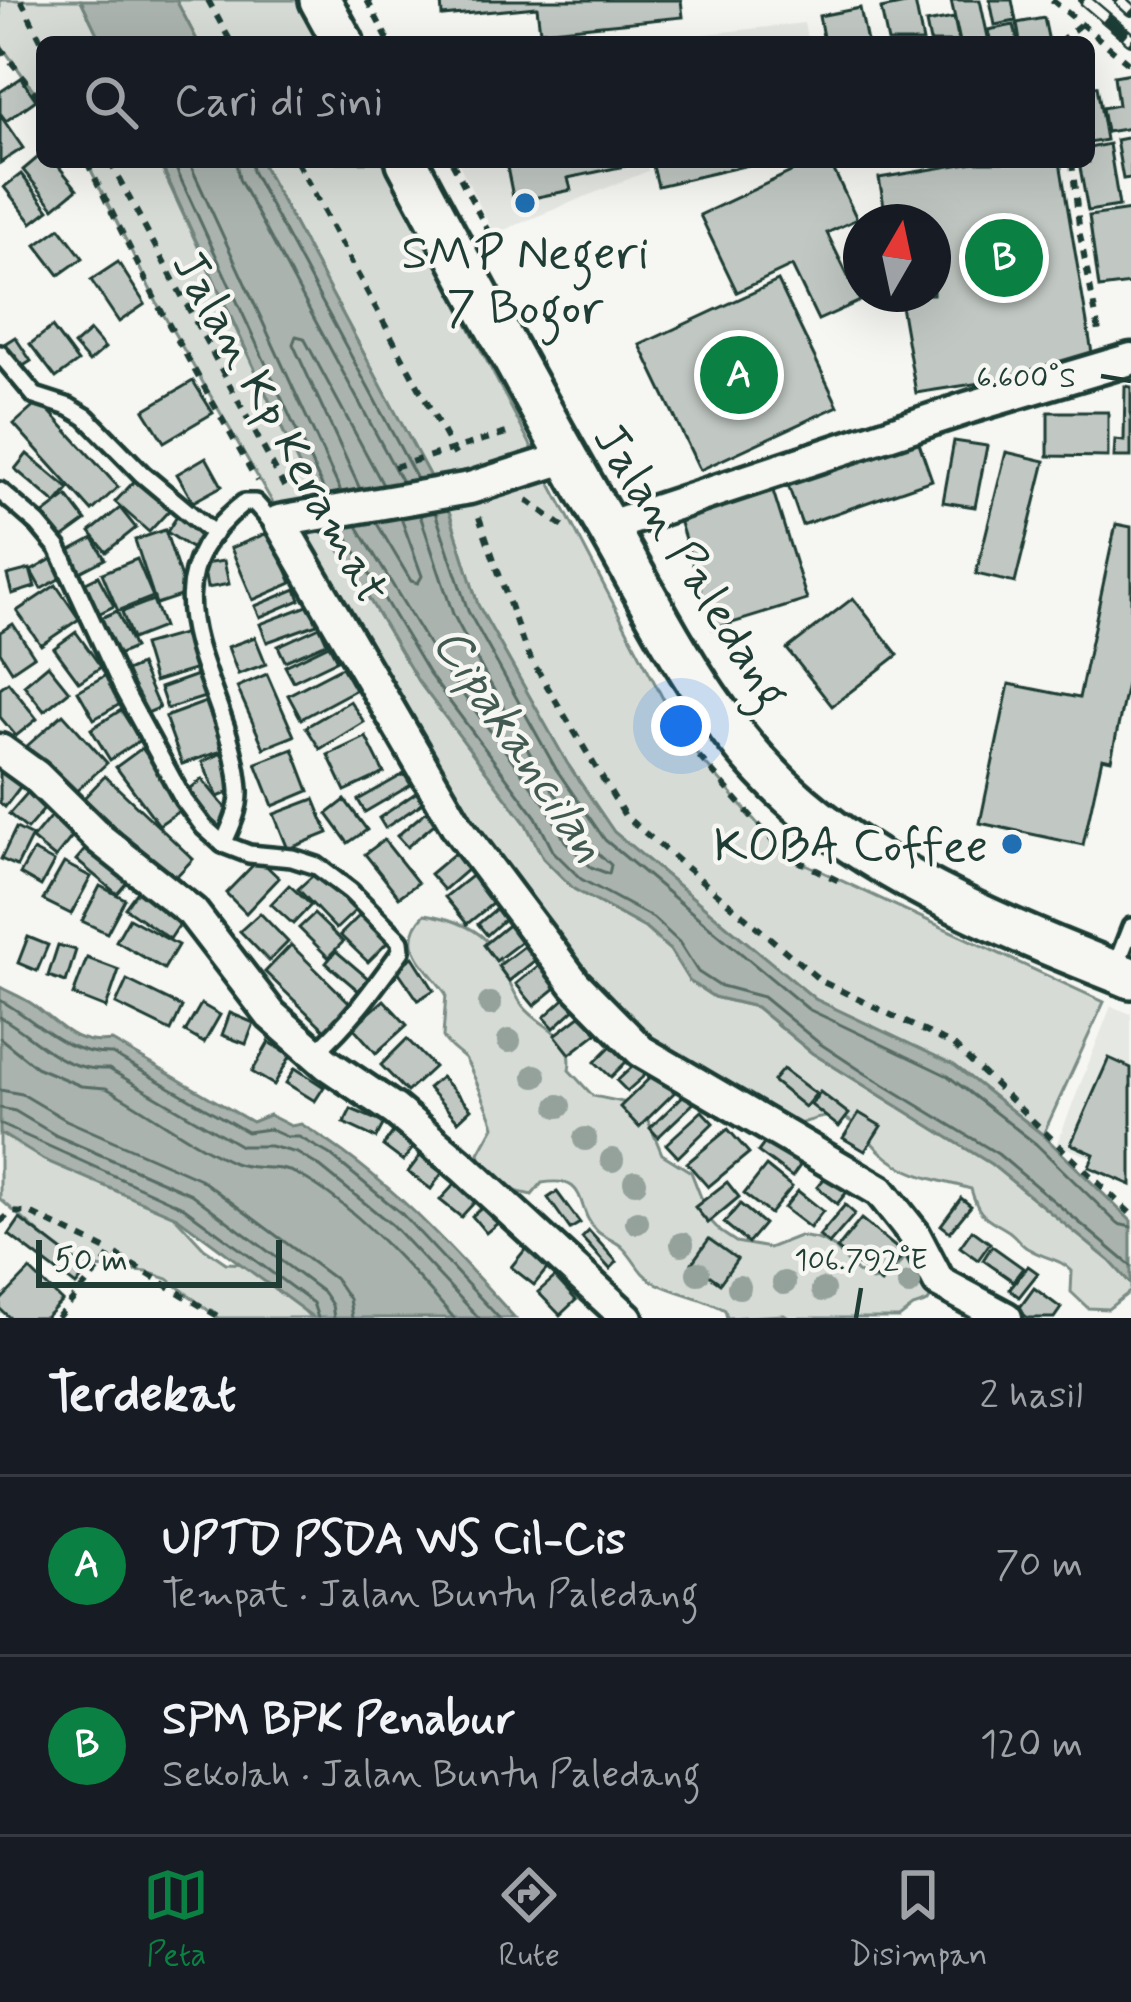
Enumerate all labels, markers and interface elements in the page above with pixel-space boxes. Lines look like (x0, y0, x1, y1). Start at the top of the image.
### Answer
search box (36, 36, 1095, 168)
icon: search (78, 69, 144, 135)
text: Cari di sini (174, 73, 383, 132)
marker: SMP Negeri 7 Bogor (512, 190, 538, 216)
north arrow (843, 204, 951, 312)
pin: B (965, 213, 1043, 303)
place label: SMP Negeri 7 Bogor (401, 223, 649, 346)
street label: Jalan Kp Keramat (156, 240, 402, 616)
pin: A (700, 330, 778, 420)
text: 6.600°S (976, 359, 1076, 398)
street label: Jalan Paledang (573, 412, 803, 724)
water label: Cipakancilan (416, 615, 621, 876)
your location (651, 696, 711, 756)
place label: KOBA Coffee (714, 816, 988, 879)
marker: KOBA Coffee (999, 831, 1025, 857)
scale bar (36, 1234, 282, 1287)
text: 50 m (54, 1239, 128, 1283)
text: 106.792°E (794, 1241, 928, 1280)
text: Terdekat (48, 1363, 236, 1429)
text: 2 hasil (980, 1371, 1083, 1422)
text: UPTD PSDA WS Cil-Cis (162, 1511, 626, 1570)
text: A (74, 1540, 100, 1591)
text: 70 m (995, 1540, 1083, 1591)
text: Tempat · Jalan Buntu Paledang (162, 1570, 699, 1621)
text: SPM BPK Penabur (162, 1691, 516, 1750)
text: B (75, 1720, 99, 1771)
text: 120 m (980, 1720, 1083, 1771)
text: Sekolah · Jalan Buntu Paledang (162, 1750, 701, 1801)
tab: Peta (143, 1862, 209, 1978)
tab: Rute (496, 1862, 562, 1978)
tab: Disimpan (849, 1862, 988, 1978)

